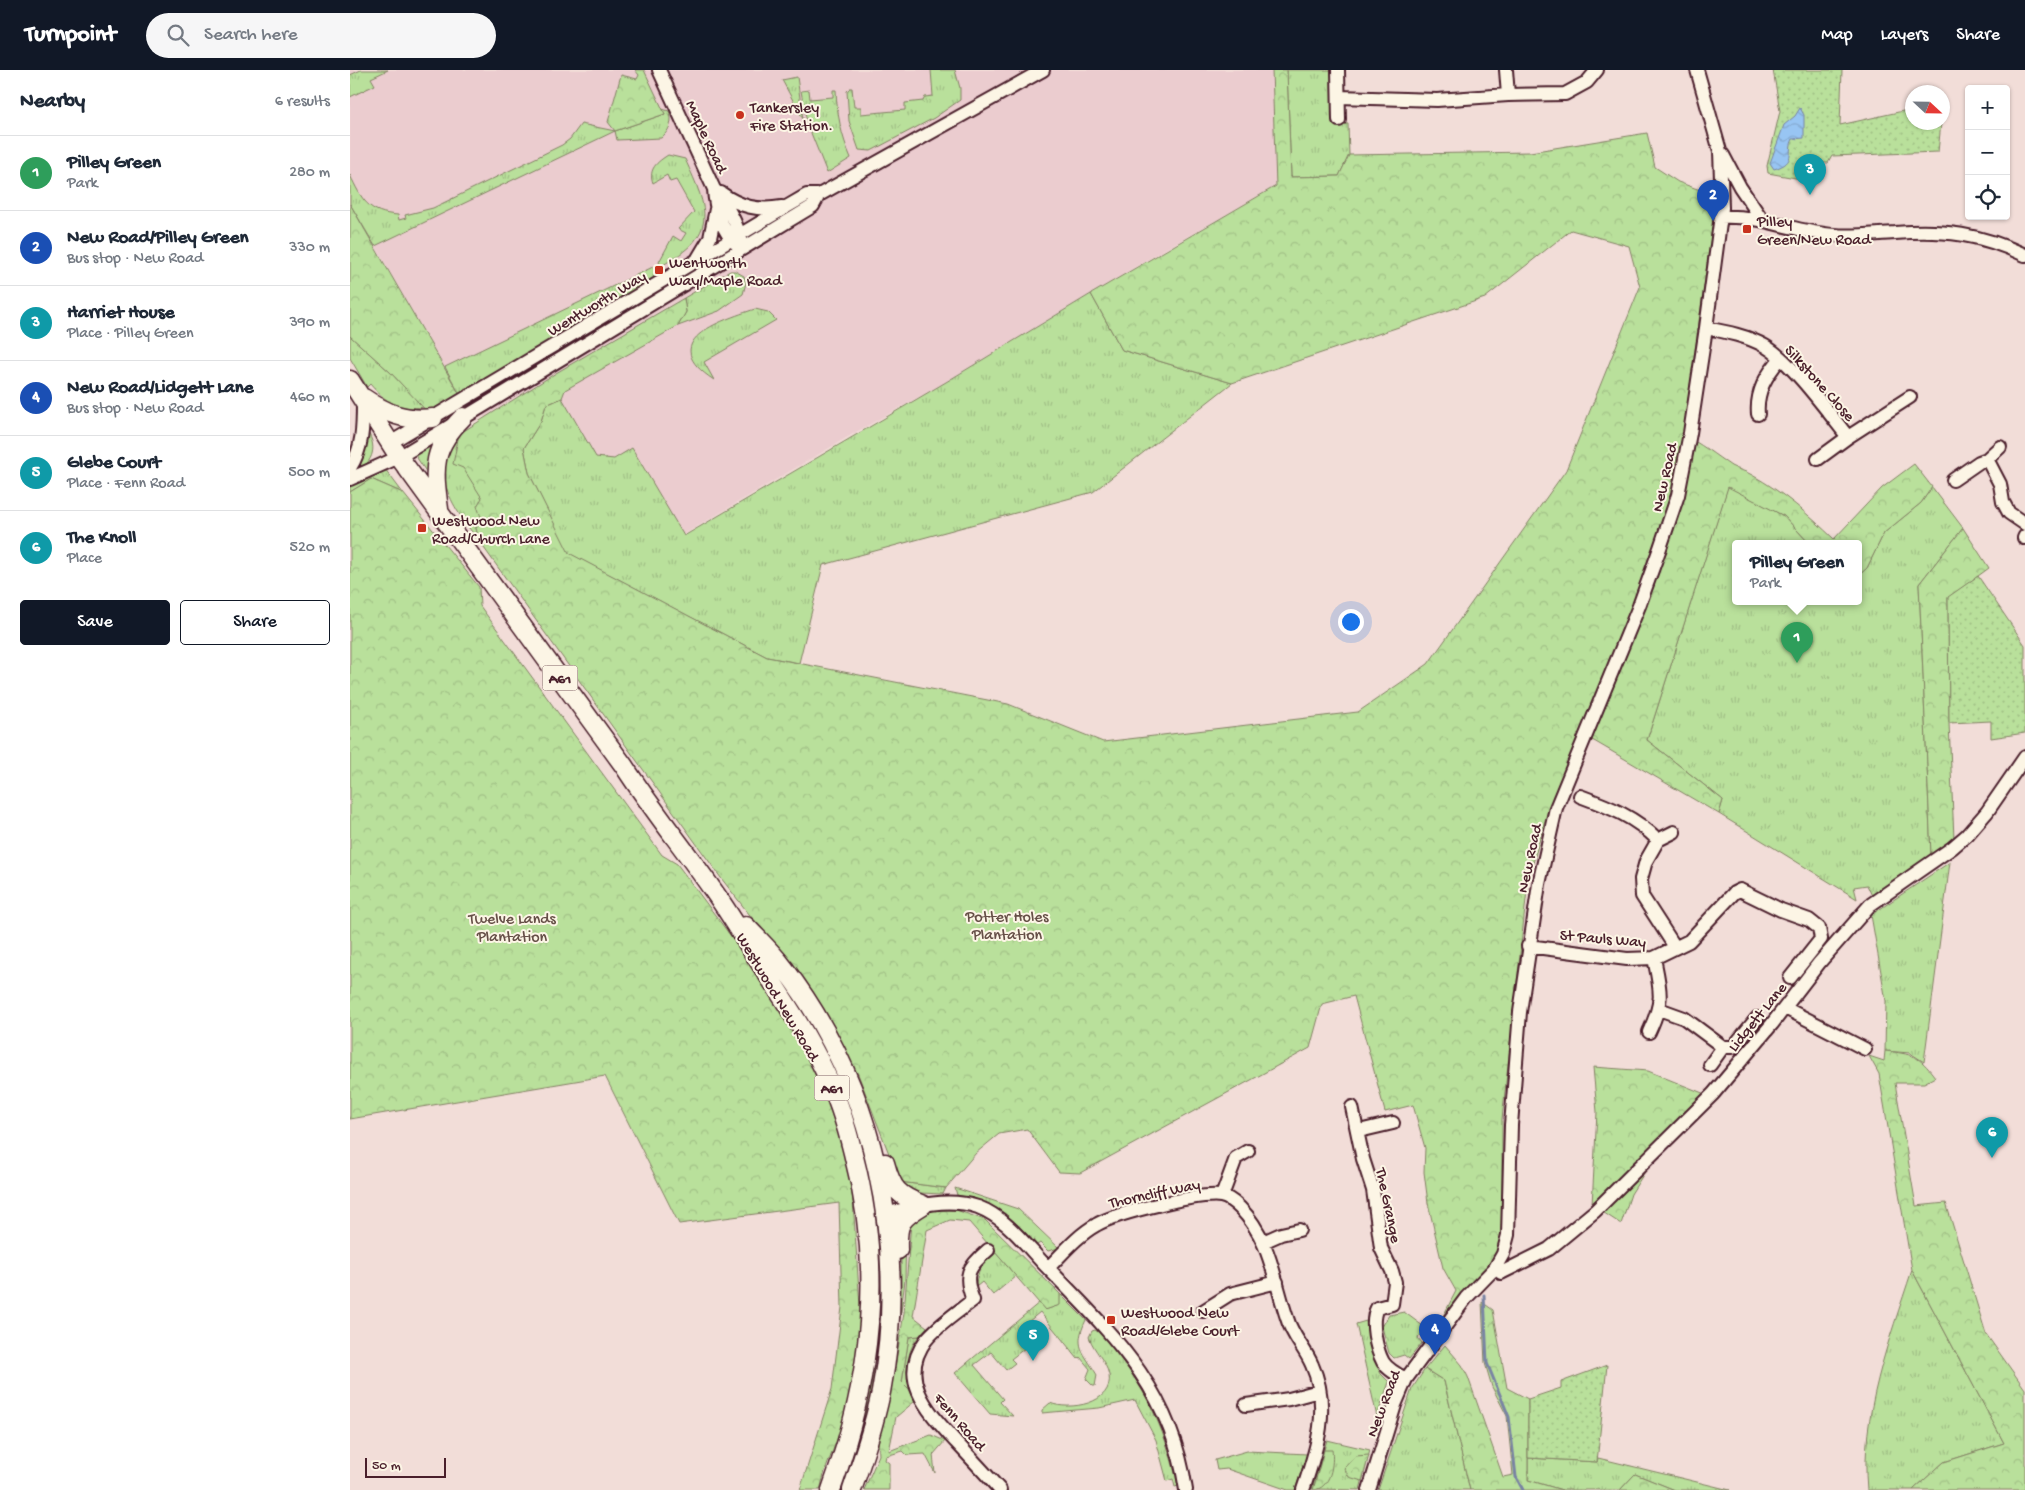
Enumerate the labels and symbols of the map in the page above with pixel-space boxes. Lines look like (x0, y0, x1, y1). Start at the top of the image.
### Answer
north arrow (1905, 85, 1950, 130)
street label: Maple Road (680, 98, 731, 178)
place label: Tankersley Fire Station. (749, 100, 833, 137)
marker: Tankersley Fire Station. (734, 109, 746, 121)
pin: 3 (1794, 154, 1826, 195)
pin: 2 (1697, 180, 1729, 221)
place label: Pilley Green/New Road (1756, 214, 1872, 251)
marker: Pilley Green/New Road (1741, 223, 1753, 235)
place label: Wentworth Way/Maple Road (669, 255, 783, 292)
marker: Wentworth Way/Maple Road (653, 264, 665, 276)
street label: Wentworth Way (545, 268, 651, 342)
street label: Silkstone Close (1779, 342, 1858, 427)
street label: New Road (1649, 440, 1684, 514)
place label: Westwood New Road/Church Lane (432, 513, 550, 550)
marker: Westwood New Road/Church Lane (416, 522, 428, 534)
your location (1338, 609, 1364, 635)
pin: 1 (1781, 622, 1813, 663)
road number: A61 (542, 666, 578, 690)
street label: New Road (1515, 821, 1548, 895)
park label: Potter Holes Plantation (964, 909, 1050, 946)
park label: Twelve Lands Plantation (467, 911, 557, 948)
street label: St Pauls Way (1559, 927, 1647, 954)
street label: Westwood New Road (730, 930, 823, 1067)
street label: Lidgett Lane (1725, 979, 1793, 1057)
road number: A61 (814, 1076, 850, 1100)
pin: 6 (1976, 1117, 2008, 1158)
street label: The Grange (1369, 1165, 1404, 1246)
street label: Thorncliff Way (1106, 1176, 1202, 1215)
place label: Westwood New Road/Glebe Court (1121, 1305, 1240, 1342)
marker: Westwood New Road/Glebe Court (1105, 1314, 1117, 1326)
pin: 4 (1419, 1314, 1451, 1355)
pin: 5 (1017, 1320, 1049, 1361)
street label: New Road (1364, 1367, 1407, 1440)
street label: Fenn Road (927, 1390, 990, 1457)
scale bar (365, 1455, 446, 1478)

